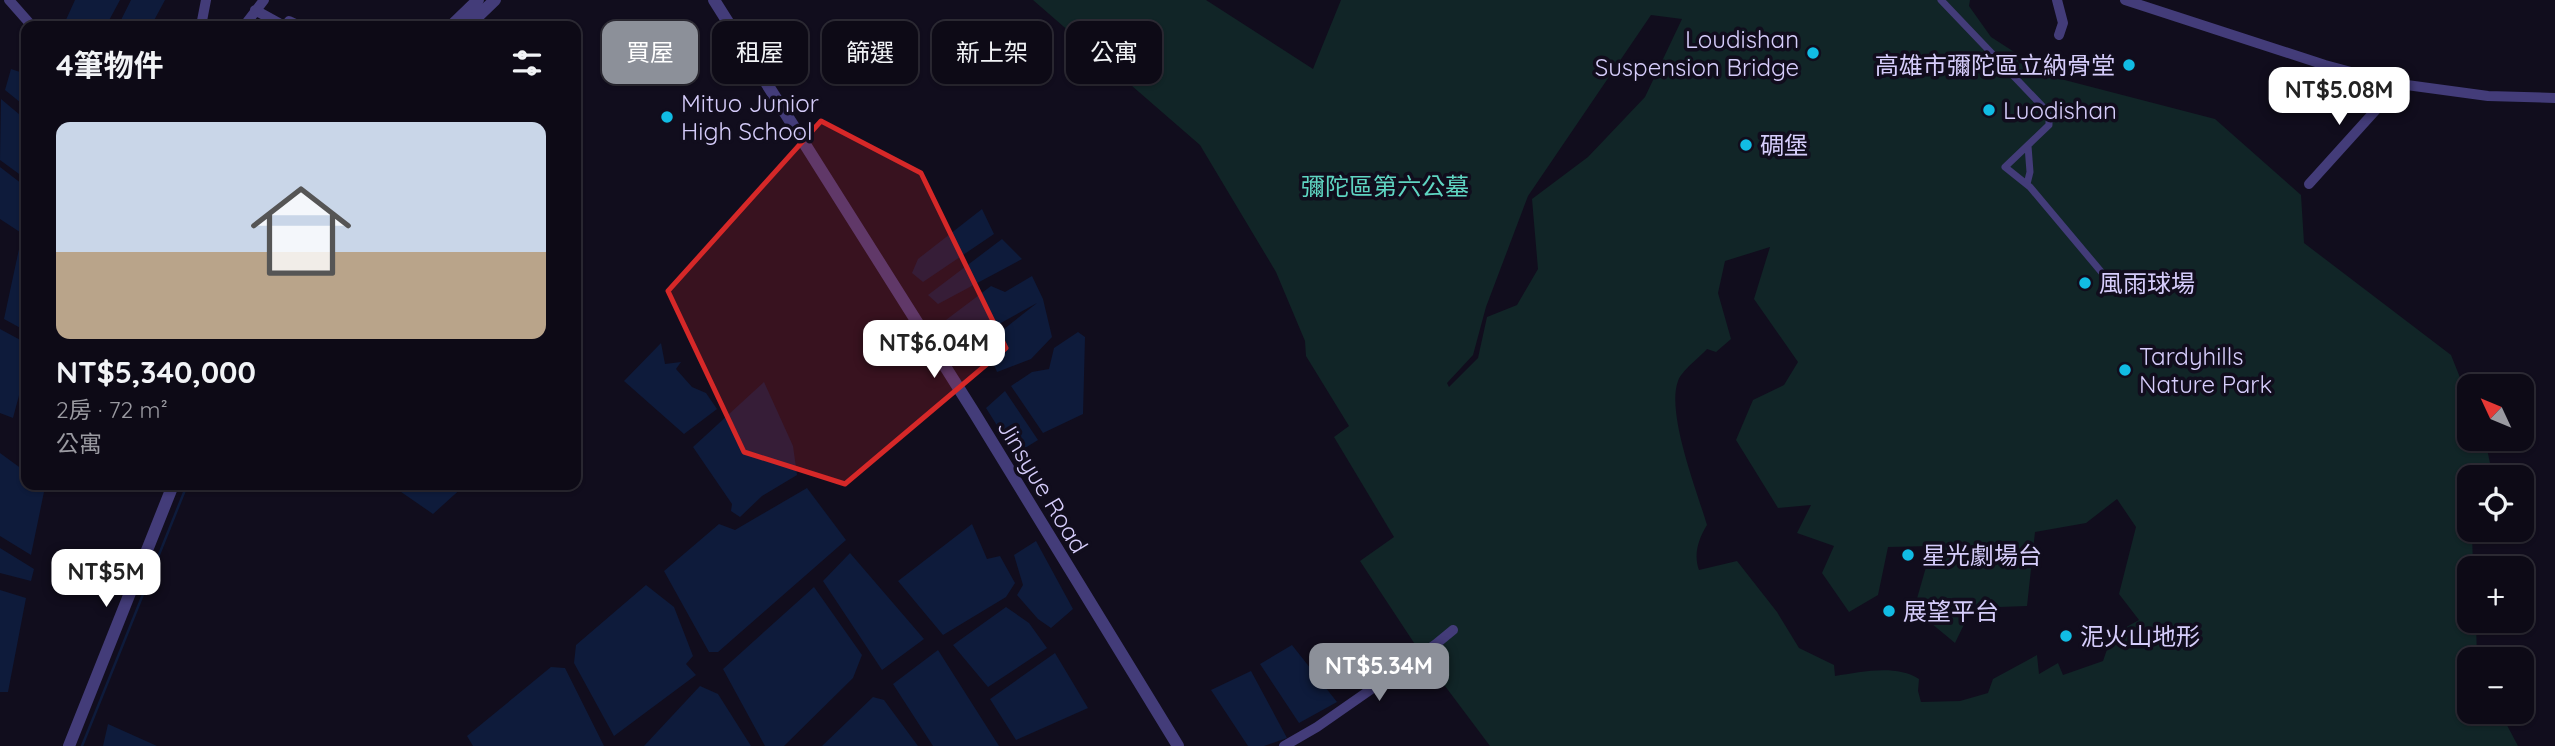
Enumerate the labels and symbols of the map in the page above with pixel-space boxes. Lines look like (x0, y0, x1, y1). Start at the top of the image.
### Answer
place label: Loudishan Suspension Bridge (1595, 24, 1799, 82)
marker: Loudishan Suspension Bridge (1805, 45, 1821, 61)
place label: 高雄市彌陀區立納骨堂 (1875, 50, 2115, 80)
marker: 高雄市彌陀區立納骨堂 (2121, 57, 2137, 73)
pin: NT$5.08M (2267, 68, 2411, 127)
place label: Mituo Junior High School (681, 88, 819, 146)
place label: Luodishan (2003, 95, 2117, 125)
marker: Luodishan (1981, 102, 1997, 118)
marker: Mituo Junior High School (659, 109, 675, 125)
place label: 碉堡 (1760, 130, 1808, 160)
marker: 碉堡 (1738, 137, 1754, 153)
park label: 彌陀區第六公墓 (1301, 171, 1469, 201)
place label: 風雨球場 (2099, 268, 2195, 298)
marker: 風雨球場 (2077, 275, 2093, 291)
pin: NT$6.04M (862, 320, 1006, 380)
place label: Tardyhills Nature Park (2139, 341, 2272, 399)
marker: Tardyhills Nature Park (2117, 362, 2133, 378)
north arrow (2457, 374, 2534, 452)
street label: Jinsyue Road (991, 414, 1095, 558)
place label: 星光劇場台 (1922, 540, 2042, 570)
marker: 星光劇場台 (1900, 547, 1916, 563)
pin: NT$5M (57, 550, 155, 609)
place label: 展望平台 (1903, 596, 1999, 626)
marker: 展望平台 (1881, 603, 1897, 619)
place label: 泥火山地形 (2080, 621, 2200, 651)
marker: 泥火山地形 (2058, 628, 2074, 644)
pin: NT$5.34M (1307, 644, 1451, 703)

